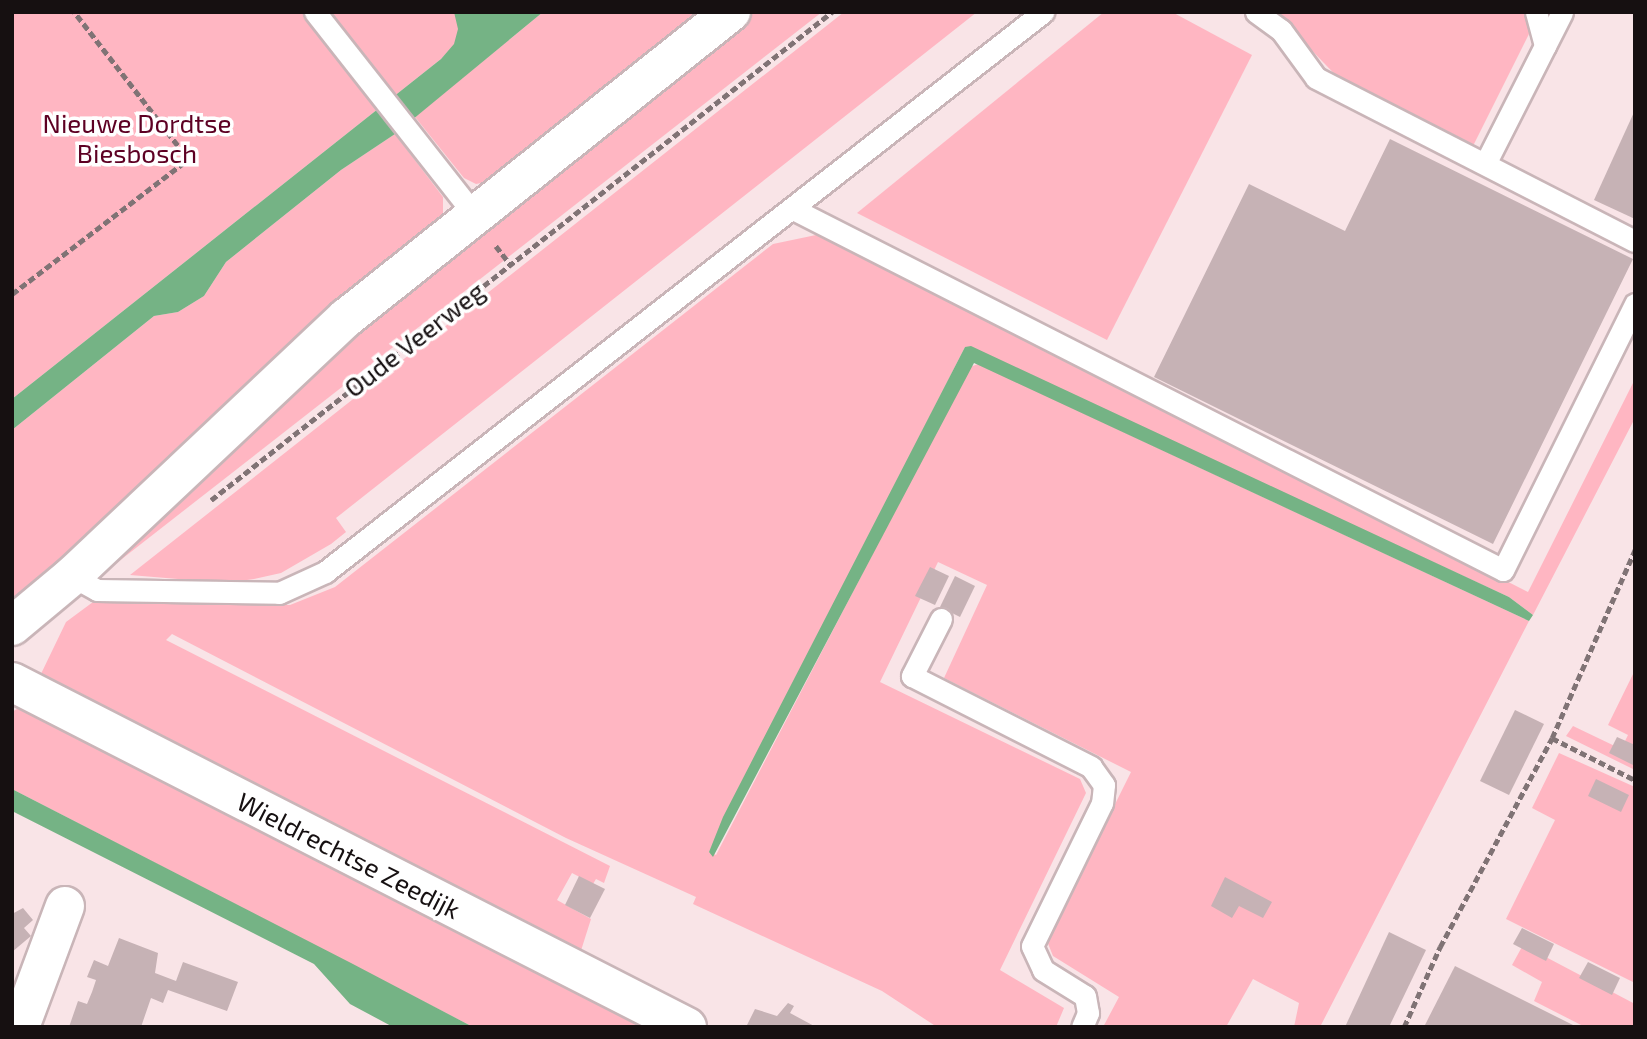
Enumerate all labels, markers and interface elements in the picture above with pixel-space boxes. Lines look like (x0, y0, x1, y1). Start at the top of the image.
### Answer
park label: Nieuwe Dordtse Biesbosch (43, 107, 231, 168)
street label: Oude Veerweg (337, 274, 491, 404)
street label: Wieldrechtse Zeedijk (232, 785, 466, 925)

